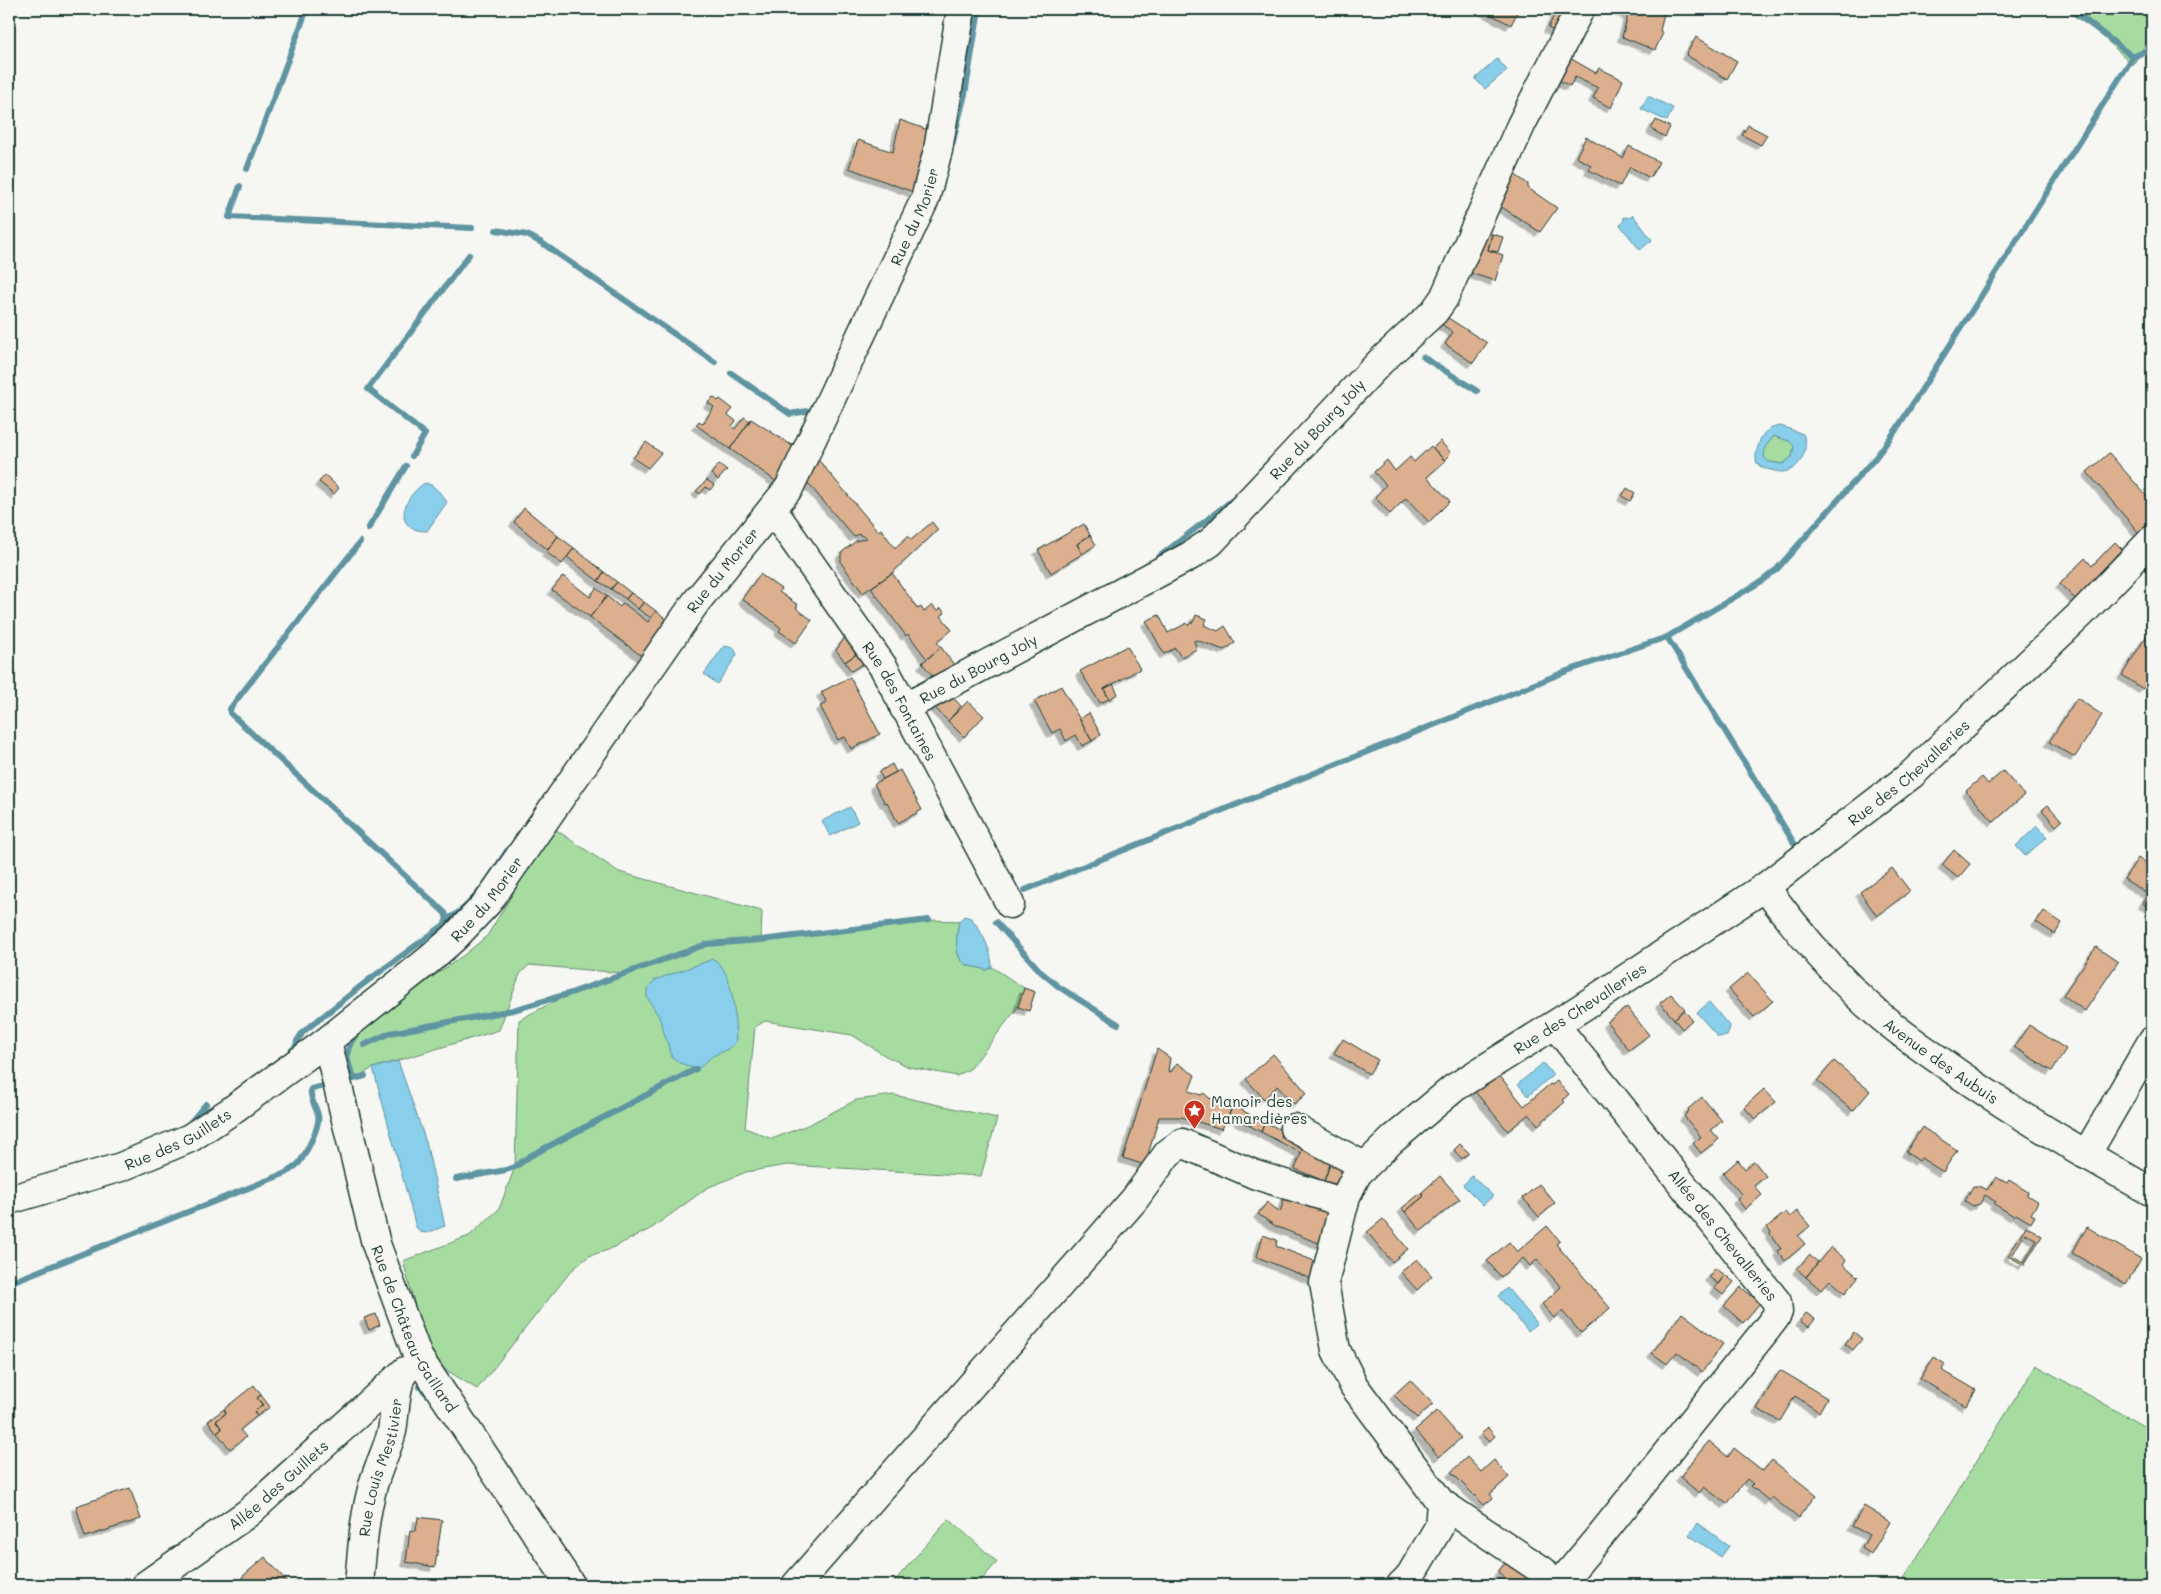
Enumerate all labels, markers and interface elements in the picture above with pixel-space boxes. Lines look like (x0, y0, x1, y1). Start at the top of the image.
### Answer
street label: Rue du Morier (885, 165, 943, 269)
street label: Rue du Bourg Joly (1265, 374, 1369, 484)
street label: Rue du Morier (682, 523, 763, 617)
street label: Rue du Bourg Joly (916, 629, 1041, 708)
street label: Rue des Fontaines (858, 637, 942, 764)
street label: Rue des Chevalleries (1844, 715, 1974, 830)
street label: Rue du Morier (446, 852, 527, 946)
street label: Rue des Chevalleries (1510, 958, 1650, 1058)
street label: Avenue des Aubuis (1880, 1013, 2002, 1108)
place label: Manoir des Hamardières (1211, 1091, 1307, 1128)
place icon: Manoir des Hamardières (1183, 1098, 1207, 1129)
street label: Rue des Guillets (121, 1104, 235, 1174)
street label: Allée des Chevalleries (1664, 1165, 1782, 1305)
street label: Rue de Château-Gaillard (367, 1242, 462, 1416)
street label: Rue Louis Mestivier (354, 1397, 406, 1538)
street label: Allée des Guillets (224, 1435, 332, 1534)

